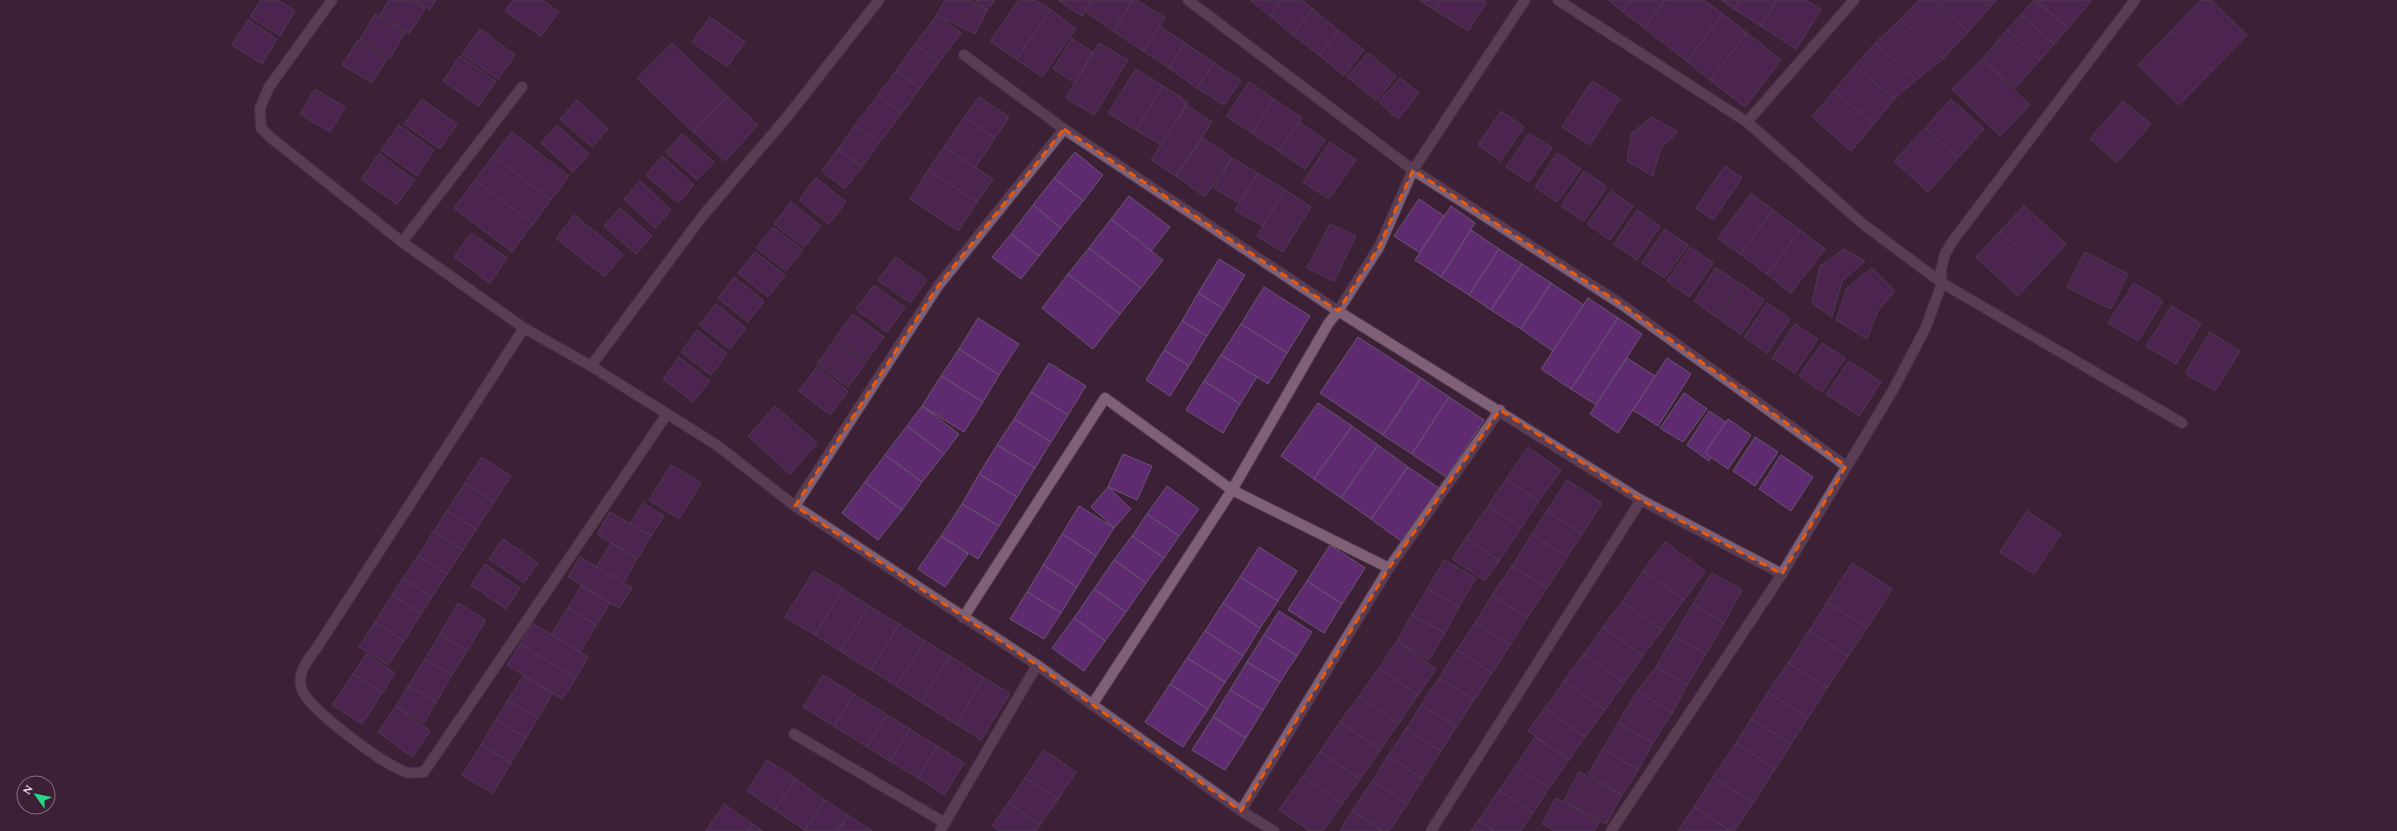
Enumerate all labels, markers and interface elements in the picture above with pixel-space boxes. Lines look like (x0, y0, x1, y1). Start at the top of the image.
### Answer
north arrow (16, 775, 56, 815)
text: N (18, 781, 38, 798)

